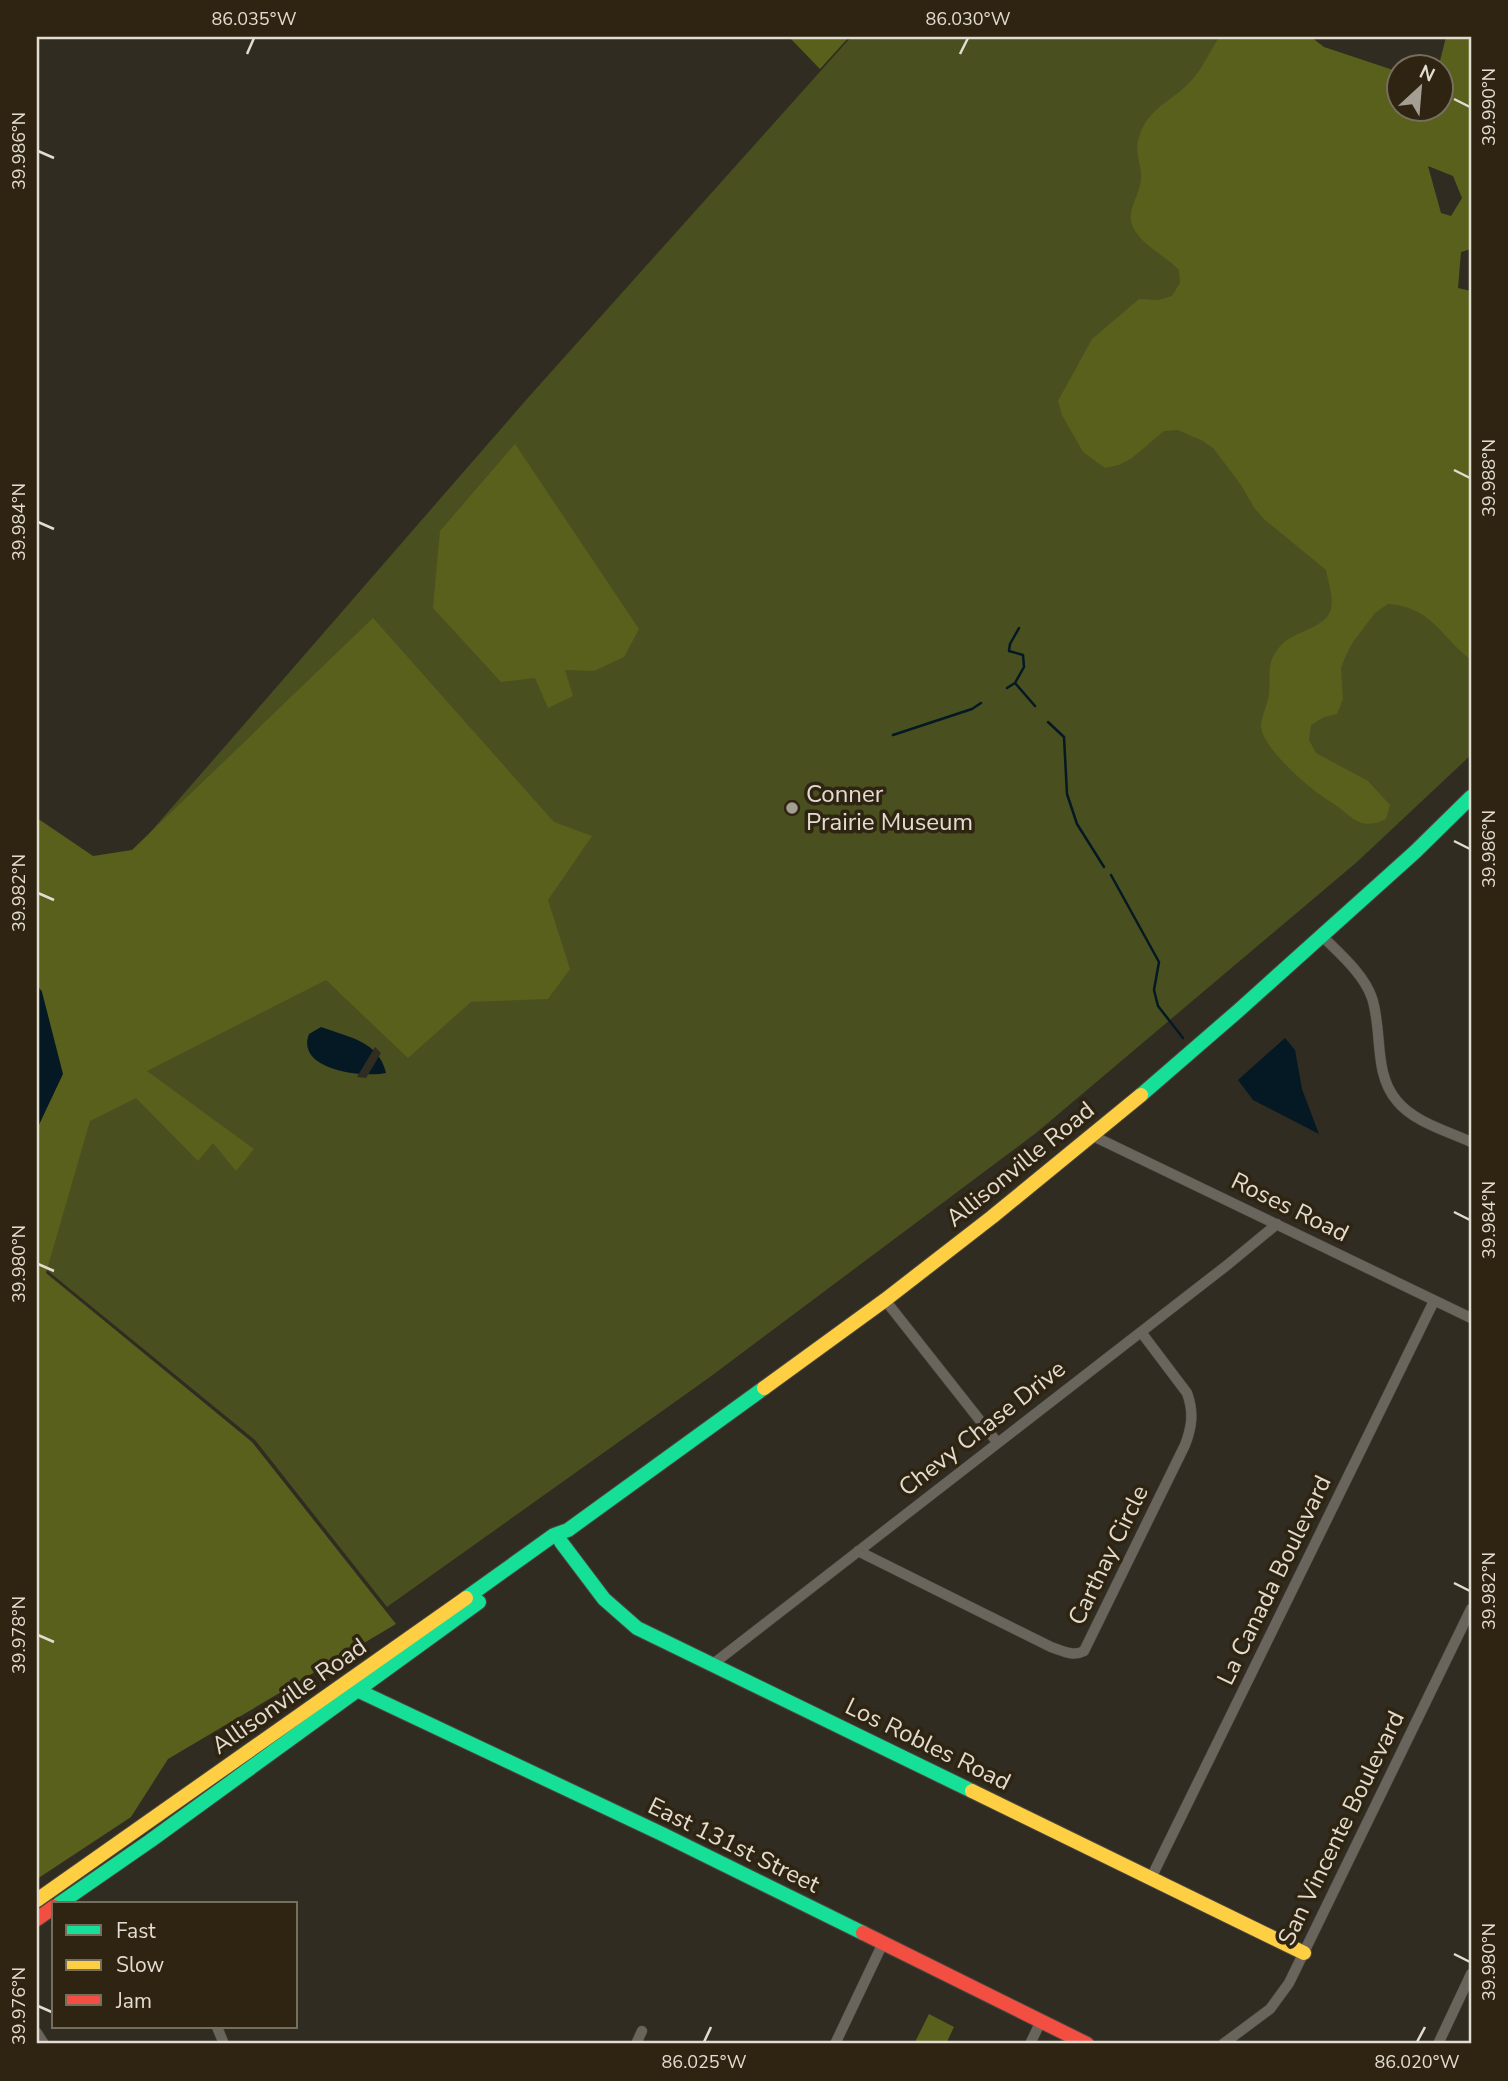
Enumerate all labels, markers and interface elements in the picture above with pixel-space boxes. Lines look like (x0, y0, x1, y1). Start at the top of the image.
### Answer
text: 86.035°W (212, 7, 297, 31)
text: 86.030°W (926, 7, 1011, 31)
north arrow (1386, 52, 1456, 122)
text: N (1415, 59, 1439, 88)
text: 39.990°N (1477, 68, 1501, 146)
text: 39.986°N (7, 112, 31, 190)
text: 39.988°N (1477, 439, 1501, 517)
text: 39.984°N (7, 483, 31, 561)
place label: Conner Prairie Museum (806, 778, 973, 838)
marker: Conner Prairie Museum (784, 800, 800, 816)
text: 39.986°N (1477, 810, 1501, 888)
text: 39.982°N (7, 854, 31, 932)
street label: Allisonville Road (939, 1094, 1101, 1234)
street label: Roses Road (1226, 1165, 1354, 1249)
text: 39.984°N (1477, 1181, 1501, 1259)
text: 39.980°N (7, 1225, 31, 1303)
street label: Chevy Chase Drive (892, 1353, 1072, 1503)
street label: La Canada Boulevard (1209, 1470, 1339, 1690)
street label: Carthay Circle (1060, 1480, 1156, 1630)
text: 39.982°N (1477, 1552, 1501, 1630)
text: 39.978°N (7, 1596, 31, 1674)
street label: Allisonville Road (205, 1631, 373, 1761)
street label: Los Robles Road (840, 1690, 1016, 1798)
street label: San Vincente Boulevard (1270, 1705, 1412, 1951)
street label: East 131st Street (643, 1790, 826, 1901)
legend (52, 1902, 298, 2028)
text: Fast (116, 1917, 156, 1945)
text: 39.980°N (1477, 1923, 1501, 2001)
text: Slow (116, 1951, 165, 1979)
text: 39.976°N (7, 1967, 31, 2045)
text: Jam (115, 1987, 152, 2015)
text: 86.025°W (662, 2050, 747, 2074)
text: 86.020°W (1375, 2050, 1460, 2074)

